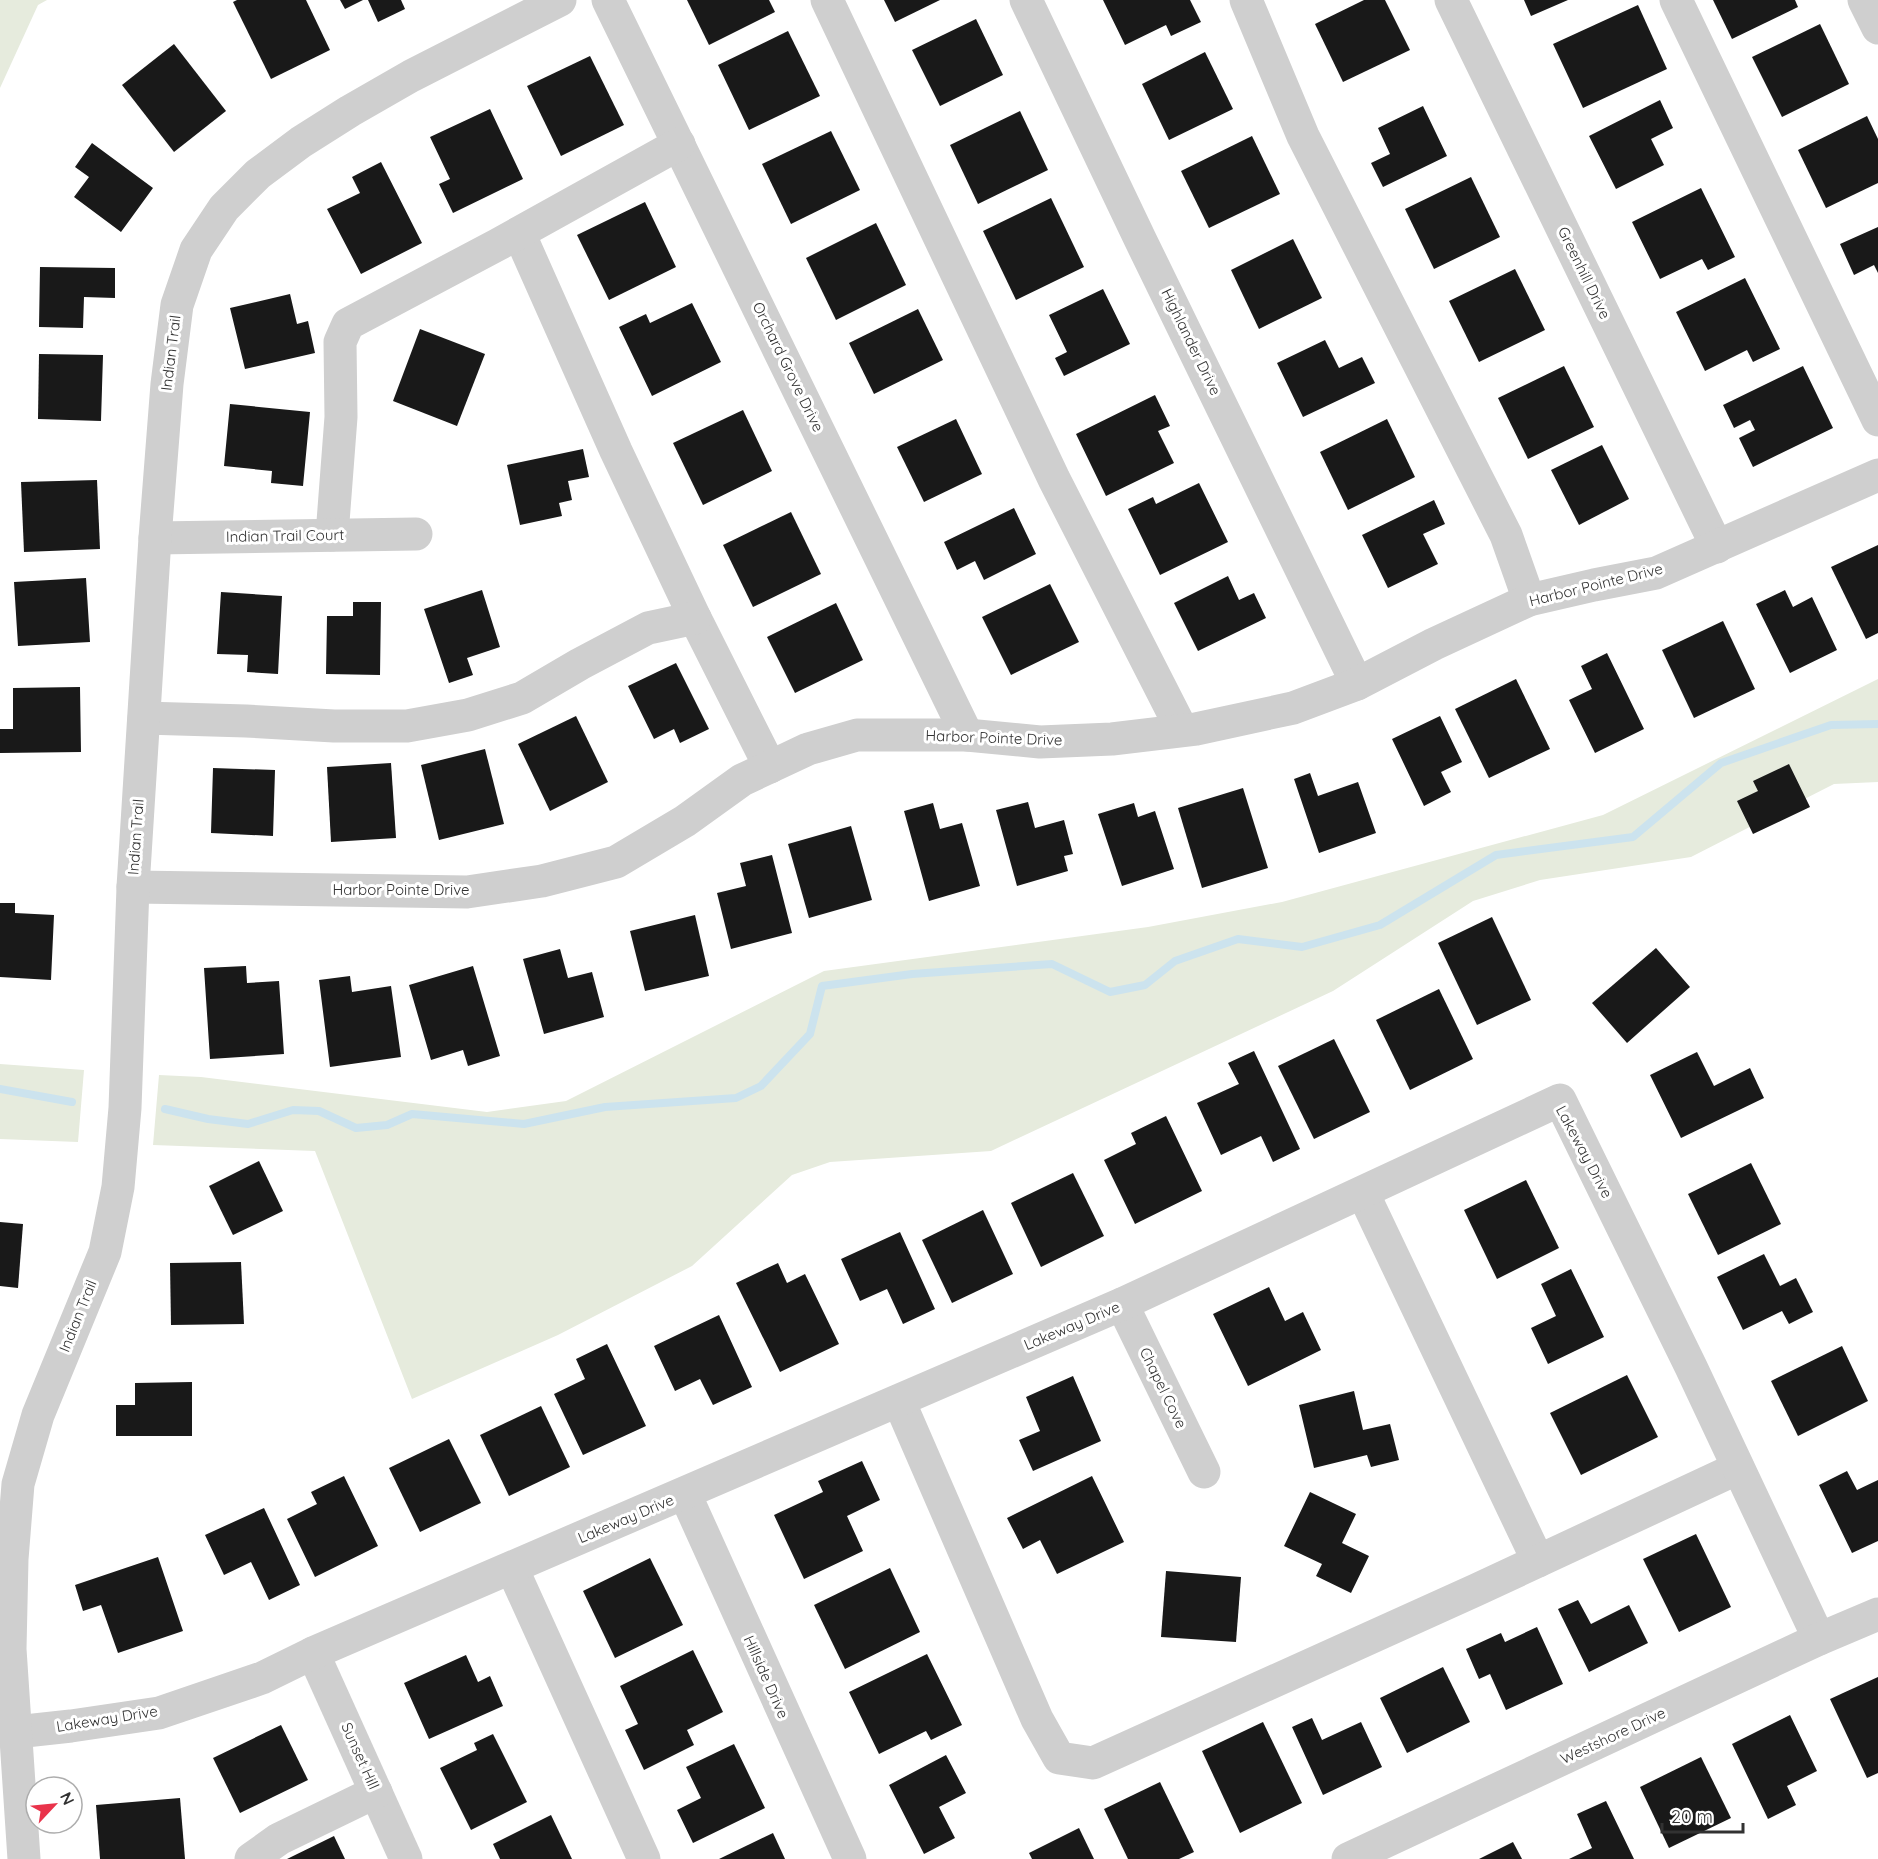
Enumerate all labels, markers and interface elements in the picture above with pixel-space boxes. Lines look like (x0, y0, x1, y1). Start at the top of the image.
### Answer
street label: Greenhill Drive (1554, 224, 1615, 322)
street label: Highlander Drive (1157, 285, 1226, 398)
street label: Orchard Grove Drive (749, 299, 828, 435)
street label: Indian Trail (156, 314, 185, 392)
street label: Indian Trail Court (226, 525, 344, 546)
street label: Harbor Pointe Drive (1527, 559, 1665, 610)
street label: Harbor Pointe Drive (925, 726, 1063, 749)
street label: Indian Trail (123, 798, 148, 876)
street label: Harbor Pointe Drive (332, 880, 470, 899)
street label: Lakeway Drive (1552, 1102, 1617, 1201)
street label: Indian Trail (54, 1277, 101, 1355)
street label: Lakeway Drive (1021, 1297, 1123, 1354)
street label: Chapel Cove (1136, 1344, 1191, 1431)
street label: Lakeway Drive (575, 1490, 677, 1547)
street label: Hillside Drive (740, 1632, 793, 1721)
street label: Lakeway Drive (55, 1701, 159, 1736)
street label: Westshore Drive (1557, 1703, 1668, 1768)
street label: Sunset Hill (337, 1719, 384, 1792)
north arrow (24, 1775, 84, 1835)
text: N (56, 1789, 79, 1808)
scale bar (1662, 1796, 1743, 1834)
text: 20 m (1671, 1805, 1713, 1828)

